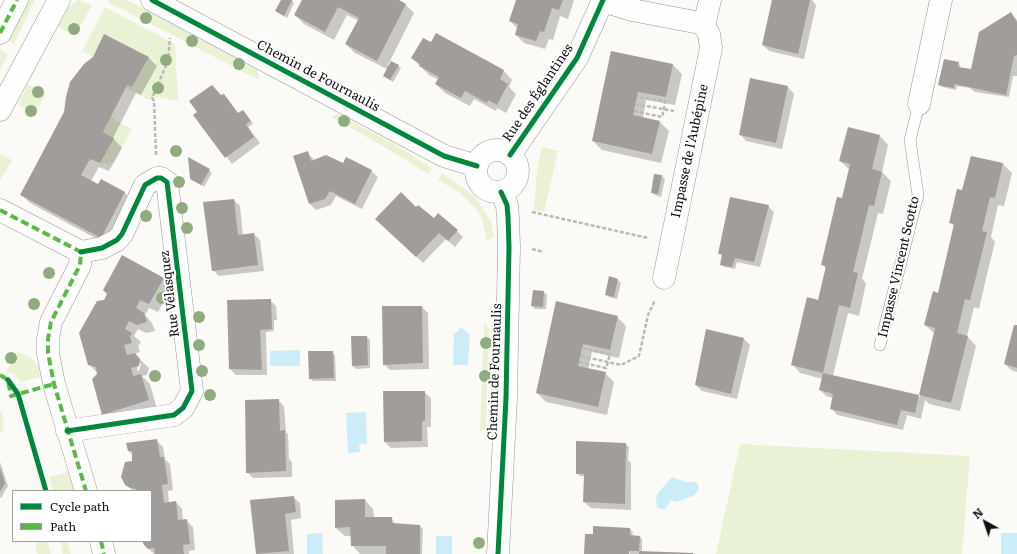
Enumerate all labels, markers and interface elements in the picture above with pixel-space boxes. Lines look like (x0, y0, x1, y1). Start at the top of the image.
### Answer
street label: Chemin de Fournaulis (254, 37, 382, 115)
street label: Rue des Églantines (499, 41, 577, 145)
street label: Impasse de l'Aubépine (668, 83, 712, 219)
street label: Impasse Vincent Scotto (875, 195, 923, 339)
street label: Rue Vélasquez (157, 250, 183, 338)
street label: Chemin de Fournaulis (485, 303, 505, 441)
legend (12, 490, 152, 542)
text: Cycle path (50, 497, 110, 515)
north arrow (965, 502, 1005, 542)
text: N (969, 504, 986, 522)
text: Path (50, 517, 76, 535)

